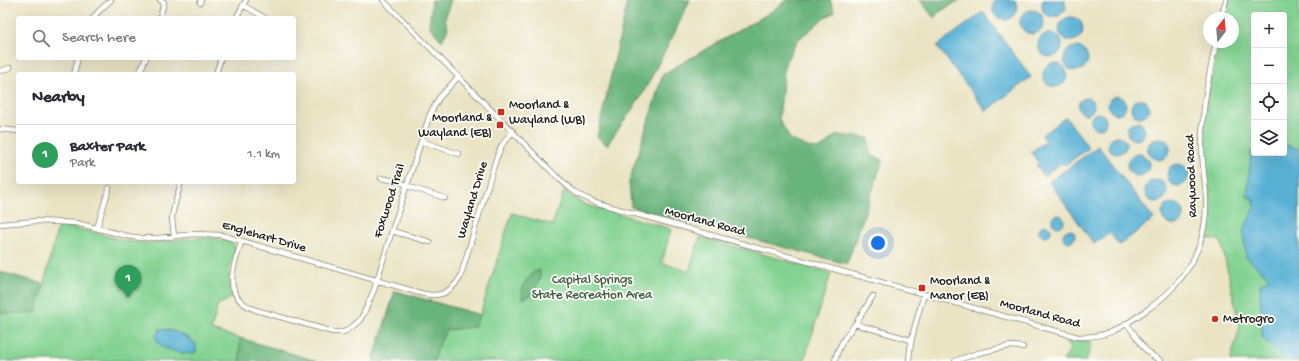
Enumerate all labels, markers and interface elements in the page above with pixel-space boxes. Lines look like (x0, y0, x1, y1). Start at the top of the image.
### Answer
north arrow (1203, 12, 1239, 48)
map controls (1251, 12, 1287, 156)
button: + (1251, 12, 1287, 48)
search box (16, 16, 296, 60)
icon: search (30, 27, 52, 49)
text: Search here (62, 29, 136, 47)
button: − (1251, 48, 1287, 84)
button: locate (1251, 84, 1287, 120)
text: Nearby (32, 88, 85, 108)
place label: Moorland & Wayland (WB) (509, 98, 586, 128)
marker: Moorland & Wayland (WB) (496, 107, 506, 117)
place label: Moorland & Wayland (EB) (418, 111, 492, 141)
marker: Moorland & Wayland (EB) (495, 120, 505, 130)
button: layers (1251, 120, 1287, 156)
street label: Raywood Road (1183, 133, 1201, 218)
text: Baxter Park (70, 138, 145, 156)
text: 1 (42, 147, 48, 162)
text: 1.1 km (247, 147, 280, 162)
text: Park (70, 156, 95, 171)
street label: Wayland Drive (454, 159, 492, 240)
street label: Foxwood Trail (371, 162, 409, 241)
street label: Moorland Road (663, 204, 748, 240)
street label: Englehart Drive (220, 218, 308, 256)
your location (868, 233, 888, 253)
pin: 1 (115, 265, 141, 298)
park label: Capital Springs State Recreation Area (532, 273, 653, 303)
place label: Moorland & Manor (EB) (930, 274, 990, 304)
marker: Moorland & Manor (EB) (917, 283, 927, 293)
street label: Moorland Road (998, 296, 1083, 332)
place label: Metrogro (1223, 312, 1274, 327)
marker: Metrogro (1210, 314, 1220, 324)

